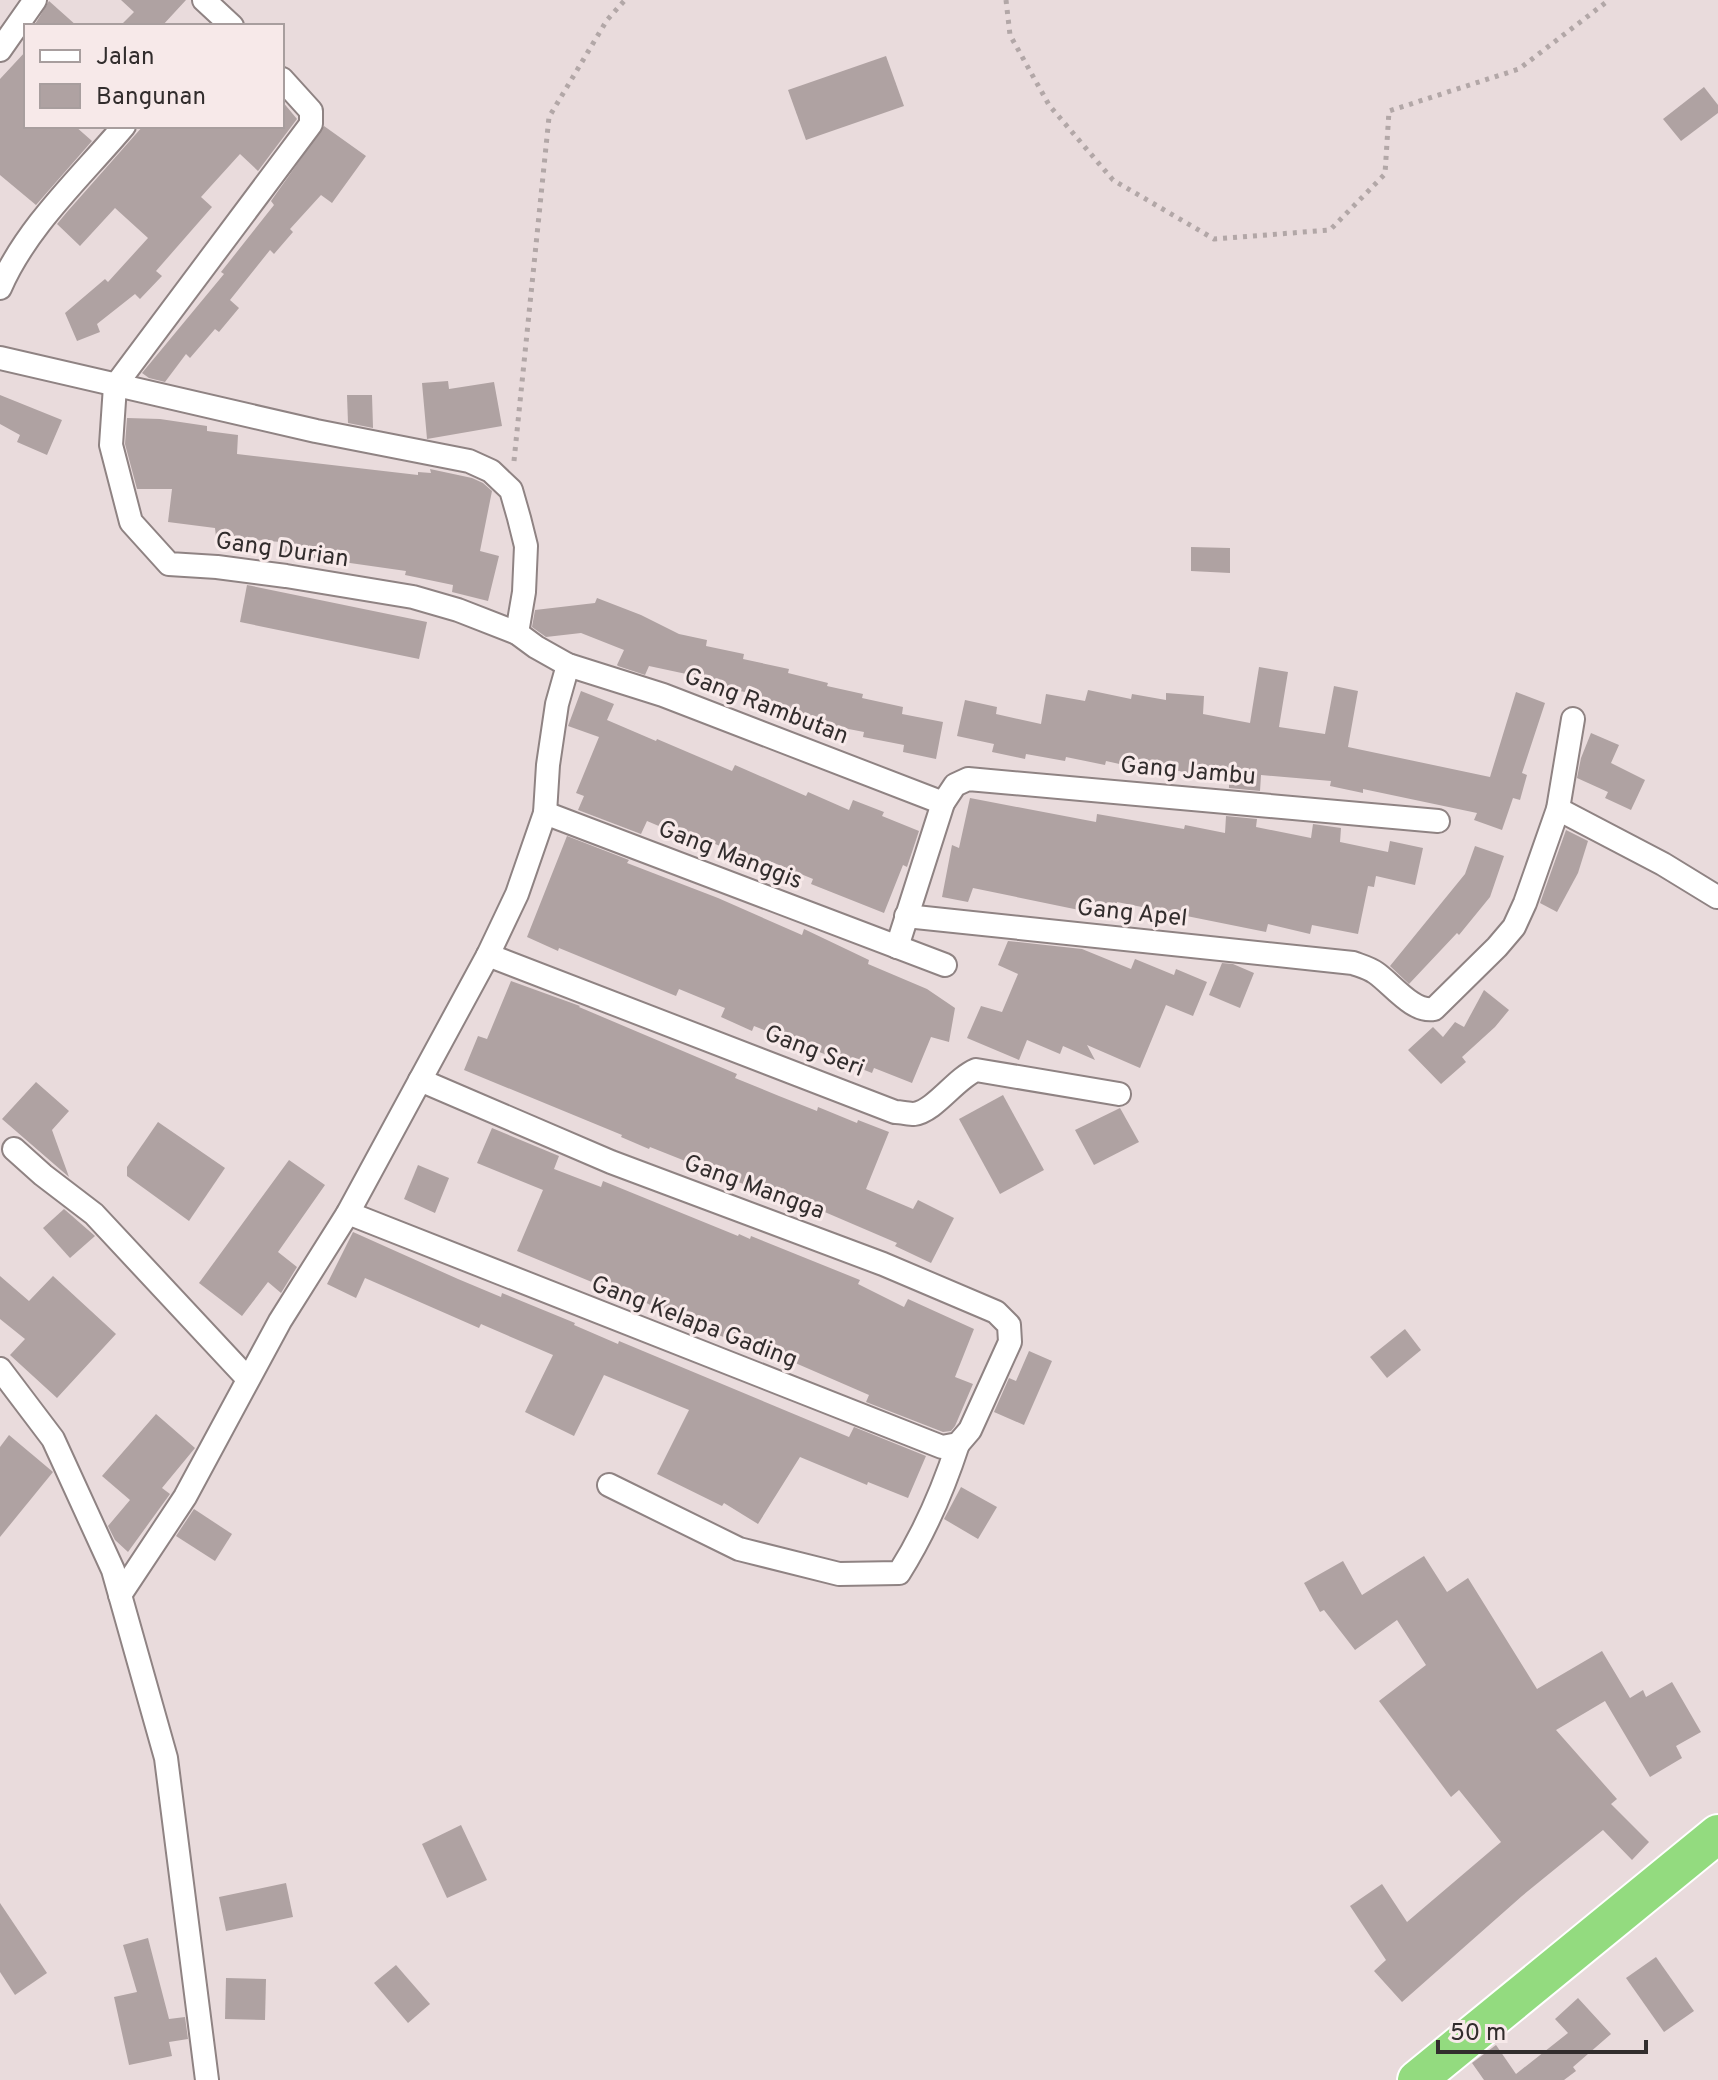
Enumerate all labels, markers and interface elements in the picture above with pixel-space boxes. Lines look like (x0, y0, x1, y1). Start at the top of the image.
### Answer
legend (24, 24, 284, 128)
text: Jalan (96, 43, 154, 73)
text: Bangunan (96, 83, 206, 113)
street label: Gang Durian (213, 527, 351, 575)
street label: Gang Rambutan (680, 662, 852, 752)
street label: Gang Jambu (1119, 751, 1257, 793)
street label: Gang Manggis (654, 815, 806, 897)
street label: Gang Apel (1075, 893, 1189, 935)
street label: Gang Seri (760, 1019, 868, 1085)
street label: Gang Mangga (680, 1149, 828, 1227)
street label: Gang Kelapa Gading (587, 1270, 801, 1376)
scale bar (1438, 2004, 1646, 2054)
text: 50 m (1450, 2019, 1506, 2049)

